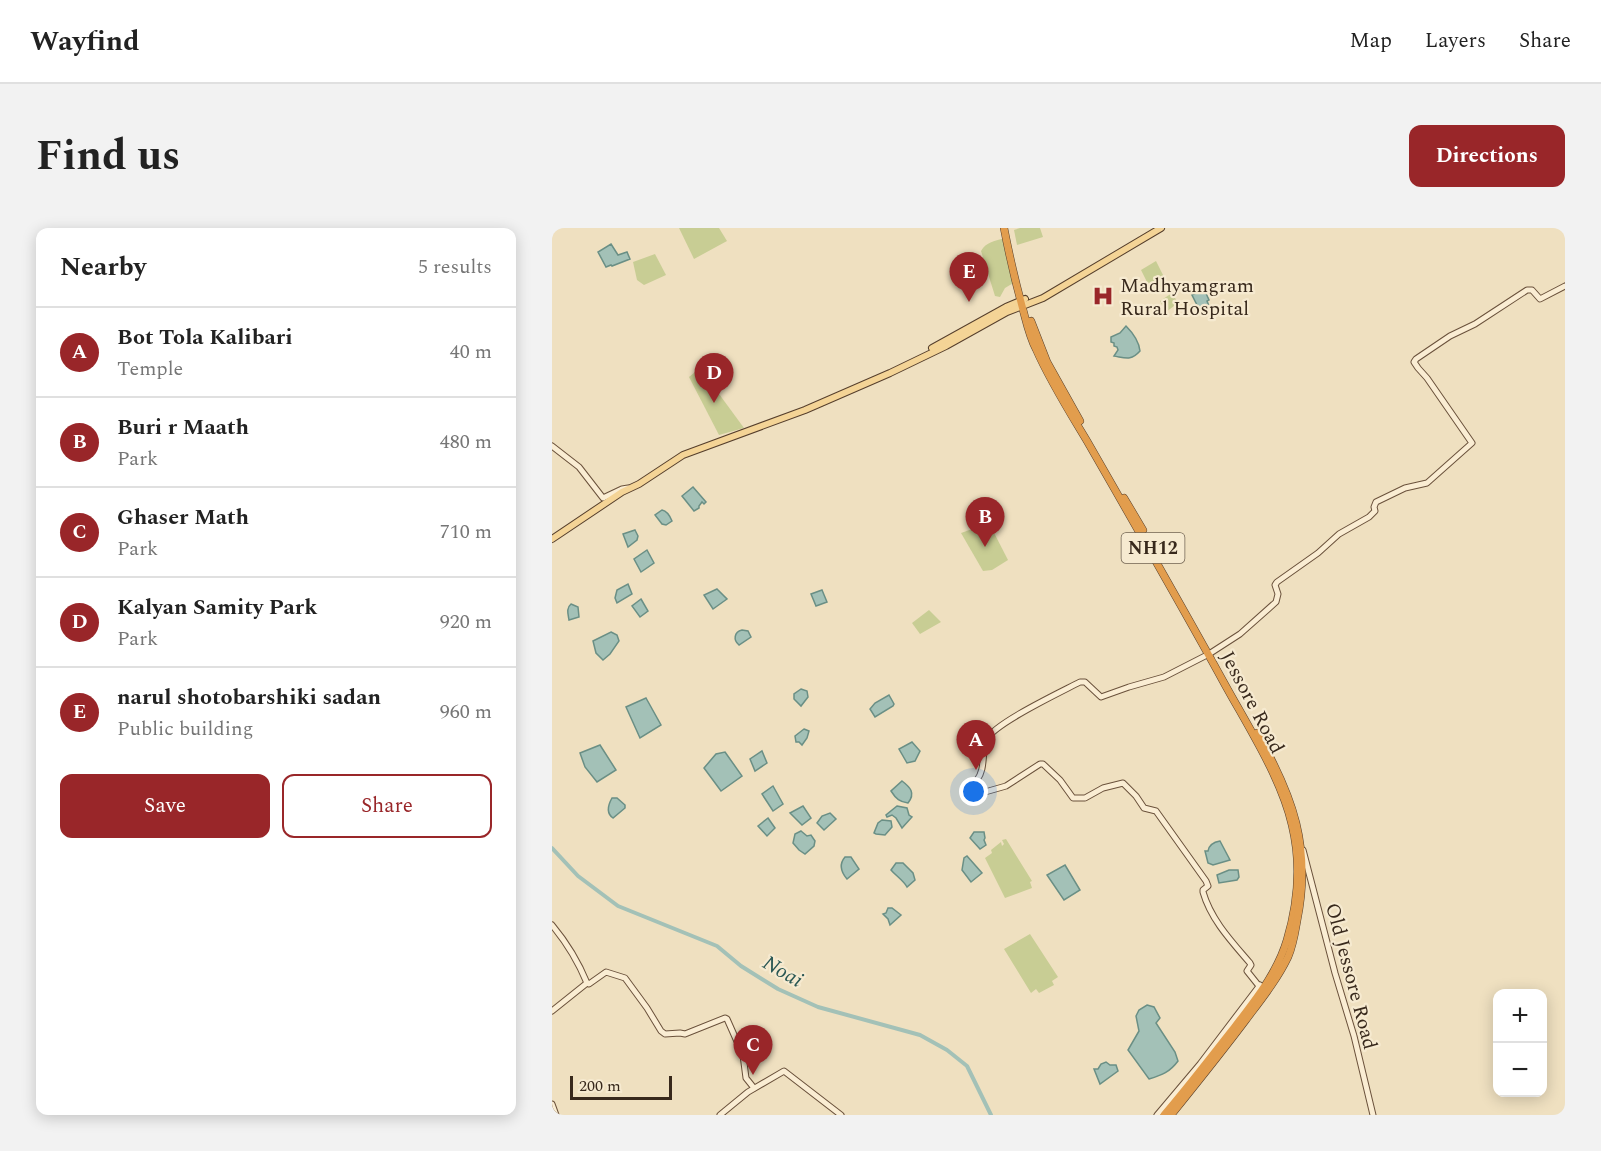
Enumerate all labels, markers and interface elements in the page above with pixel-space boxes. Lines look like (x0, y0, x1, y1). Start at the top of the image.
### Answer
text: Wayfind (30, 20, 139, 63)
text: Map (1350, 25, 1392, 57)
text: Layers (1425, 25, 1486, 57)
text: Share (1519, 25, 1571, 57)
text: Find us (36, 125, 180, 188)
button: Directions (1409, 125, 1565, 187)
text: Nearby (60, 247, 146, 287)
text: 5 results (418, 252, 492, 282)
pin: E (950, 253, 988, 302)
place label: Madhyamgram Rural Hospital (1120, 271, 1254, 324)
hospital icon: Madhyamgram Rural Hospital (1091, 284, 1115, 308)
text: Bot Tola Kalibari (117, 321, 293, 354)
text: A (72, 337, 87, 367)
text: 40 m (450, 337, 492, 367)
text: Temple (117, 354, 183, 384)
pin: D (694, 354, 734, 403)
text: Buri r Maath (117, 411, 249, 444)
text: B (72, 427, 87, 457)
text: 480 m (440, 427, 492, 457)
text: Park (117, 444, 158, 474)
pin: B (966, 498, 1004, 547)
text: Ghaser Math (117, 501, 249, 534)
text: C (72, 517, 87, 547)
text: 710 m (440, 517, 492, 547)
road number: NH12 (1122, 533, 1184, 563)
text: Park (117, 534, 158, 564)
text: Kalyan Samity Park (117, 591, 317, 624)
text: D (71, 607, 88, 637)
text: 920 m (440, 607, 492, 637)
text: Park (117, 624, 158, 654)
street label: Jessore Road (1212, 646, 1292, 759)
text: narul shotobarshiki sadan (117, 681, 381, 714)
text: E (73, 697, 86, 727)
text: 960 m (440, 697, 492, 727)
text: Public building (117, 714, 253, 744)
pin: A (956, 720, 996, 770)
button: Save (60, 774, 270, 838)
button: Share (282, 774, 492, 838)
your location (959, 777, 988, 806)
street label: Old Jessore Road (1317, 900, 1385, 1053)
water label: Noai (756, 947, 809, 996)
map controls (1493, 989, 1547, 1097)
button: + (1493, 989, 1547, 1043)
pin: C (734, 1026, 772, 1075)
button: − (1493, 1043, 1547, 1097)
scale bar (570, 1073, 672, 1100)
text: 200 m (579, 1074, 621, 1098)

